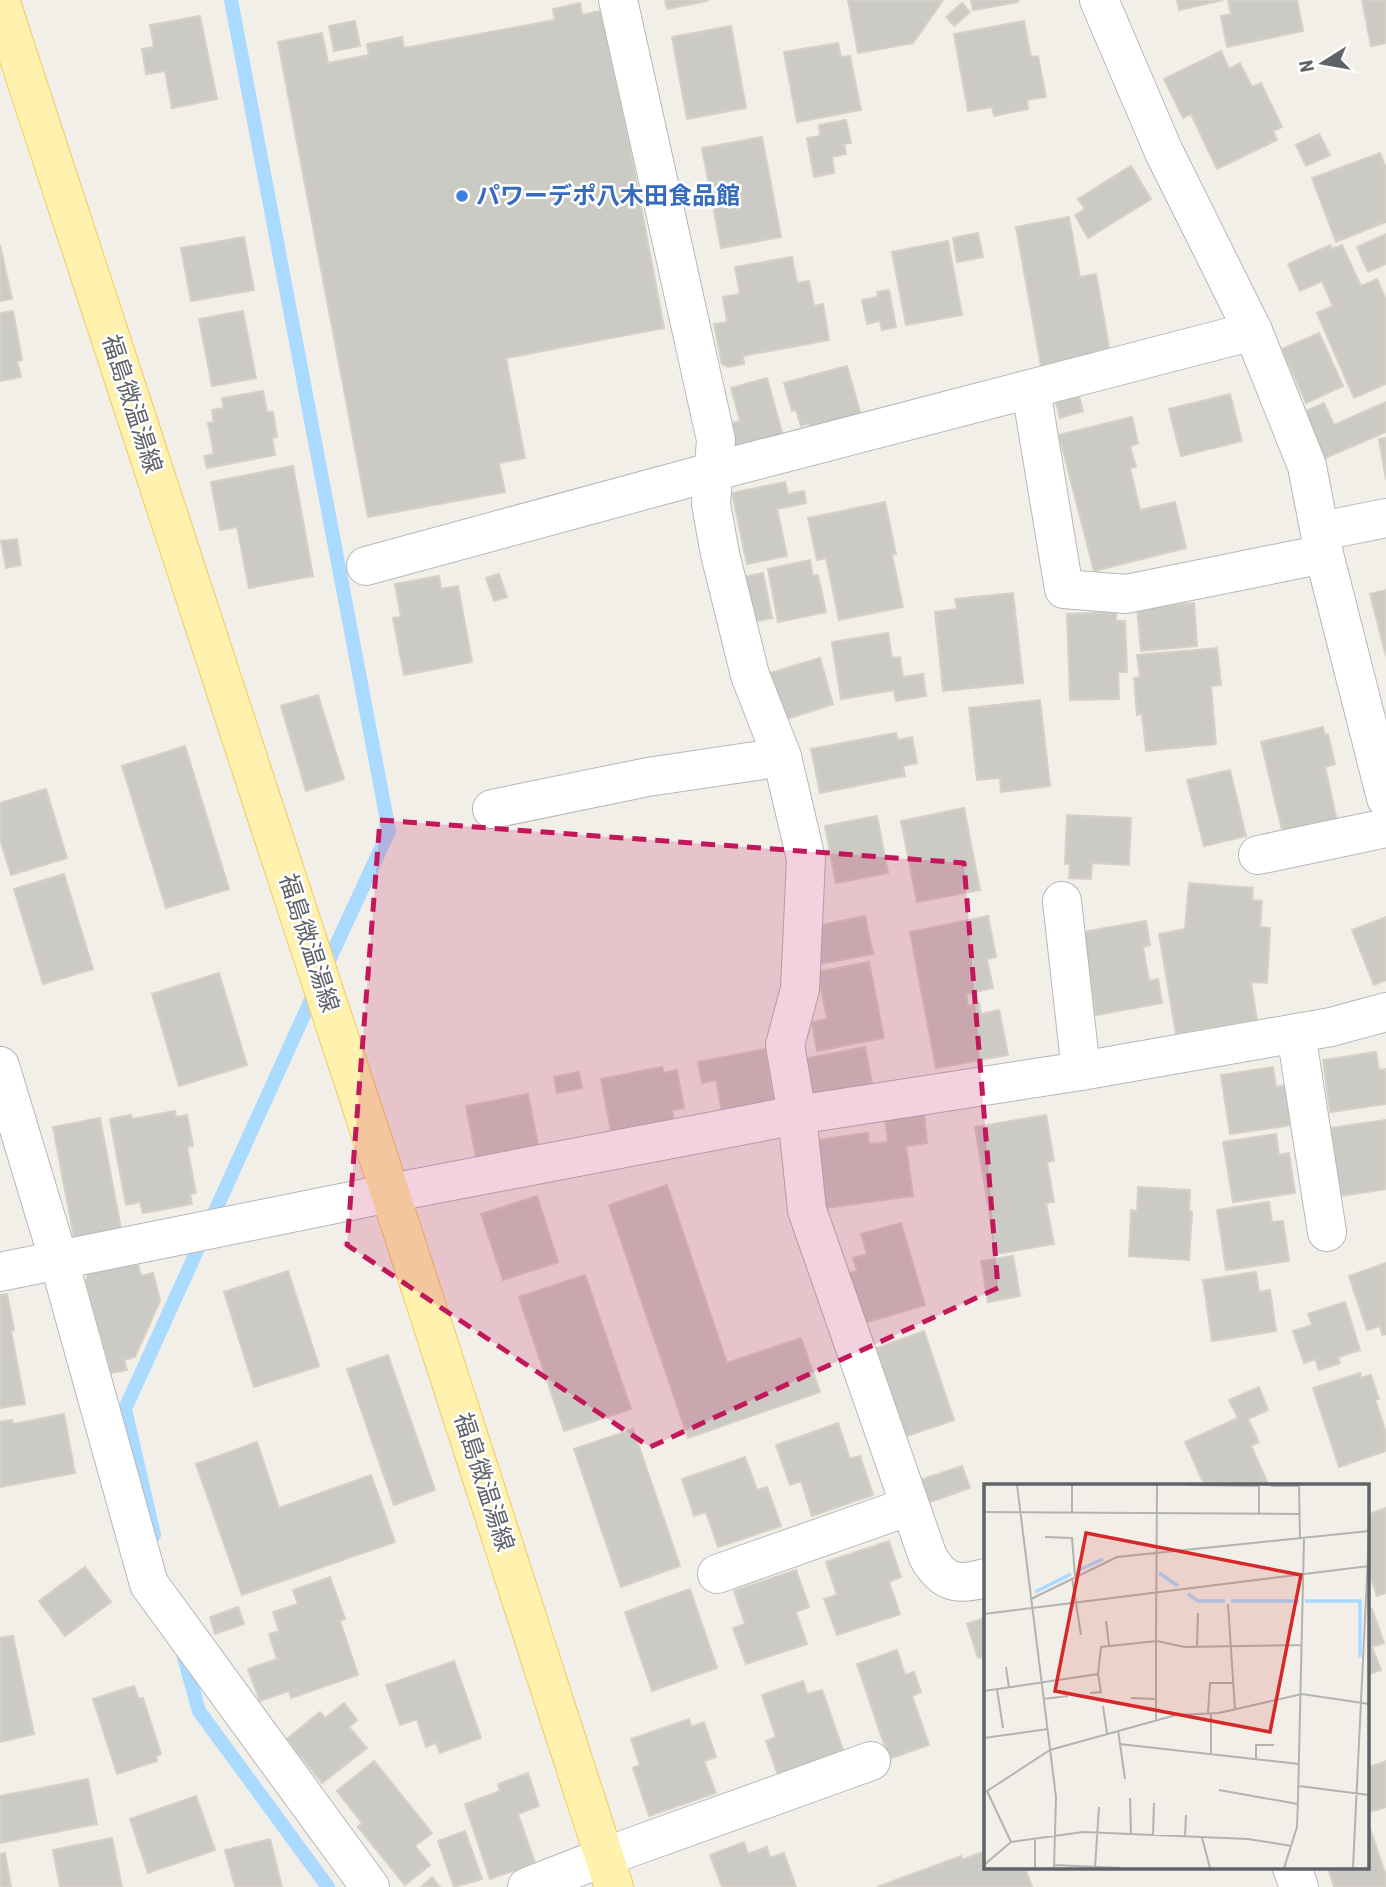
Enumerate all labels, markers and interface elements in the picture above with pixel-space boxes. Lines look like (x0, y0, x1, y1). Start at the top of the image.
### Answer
north arrow (1288, 28, 1358, 98)
text: N (1294, 58, 1319, 74)
place label: パワーデポ八木田食品館 (476, 182, 740, 210)
marker: パワーデポ八木田食品館 (454, 188, 470, 204)
street label: 福島微温湯線 (96, 331, 168, 477)
street label: 福島微温湯線 (273, 870, 345, 1016)
street label: 福島微温湯線 (448, 1409, 520, 1555)
inset map (984, 1484, 1368, 1870)

